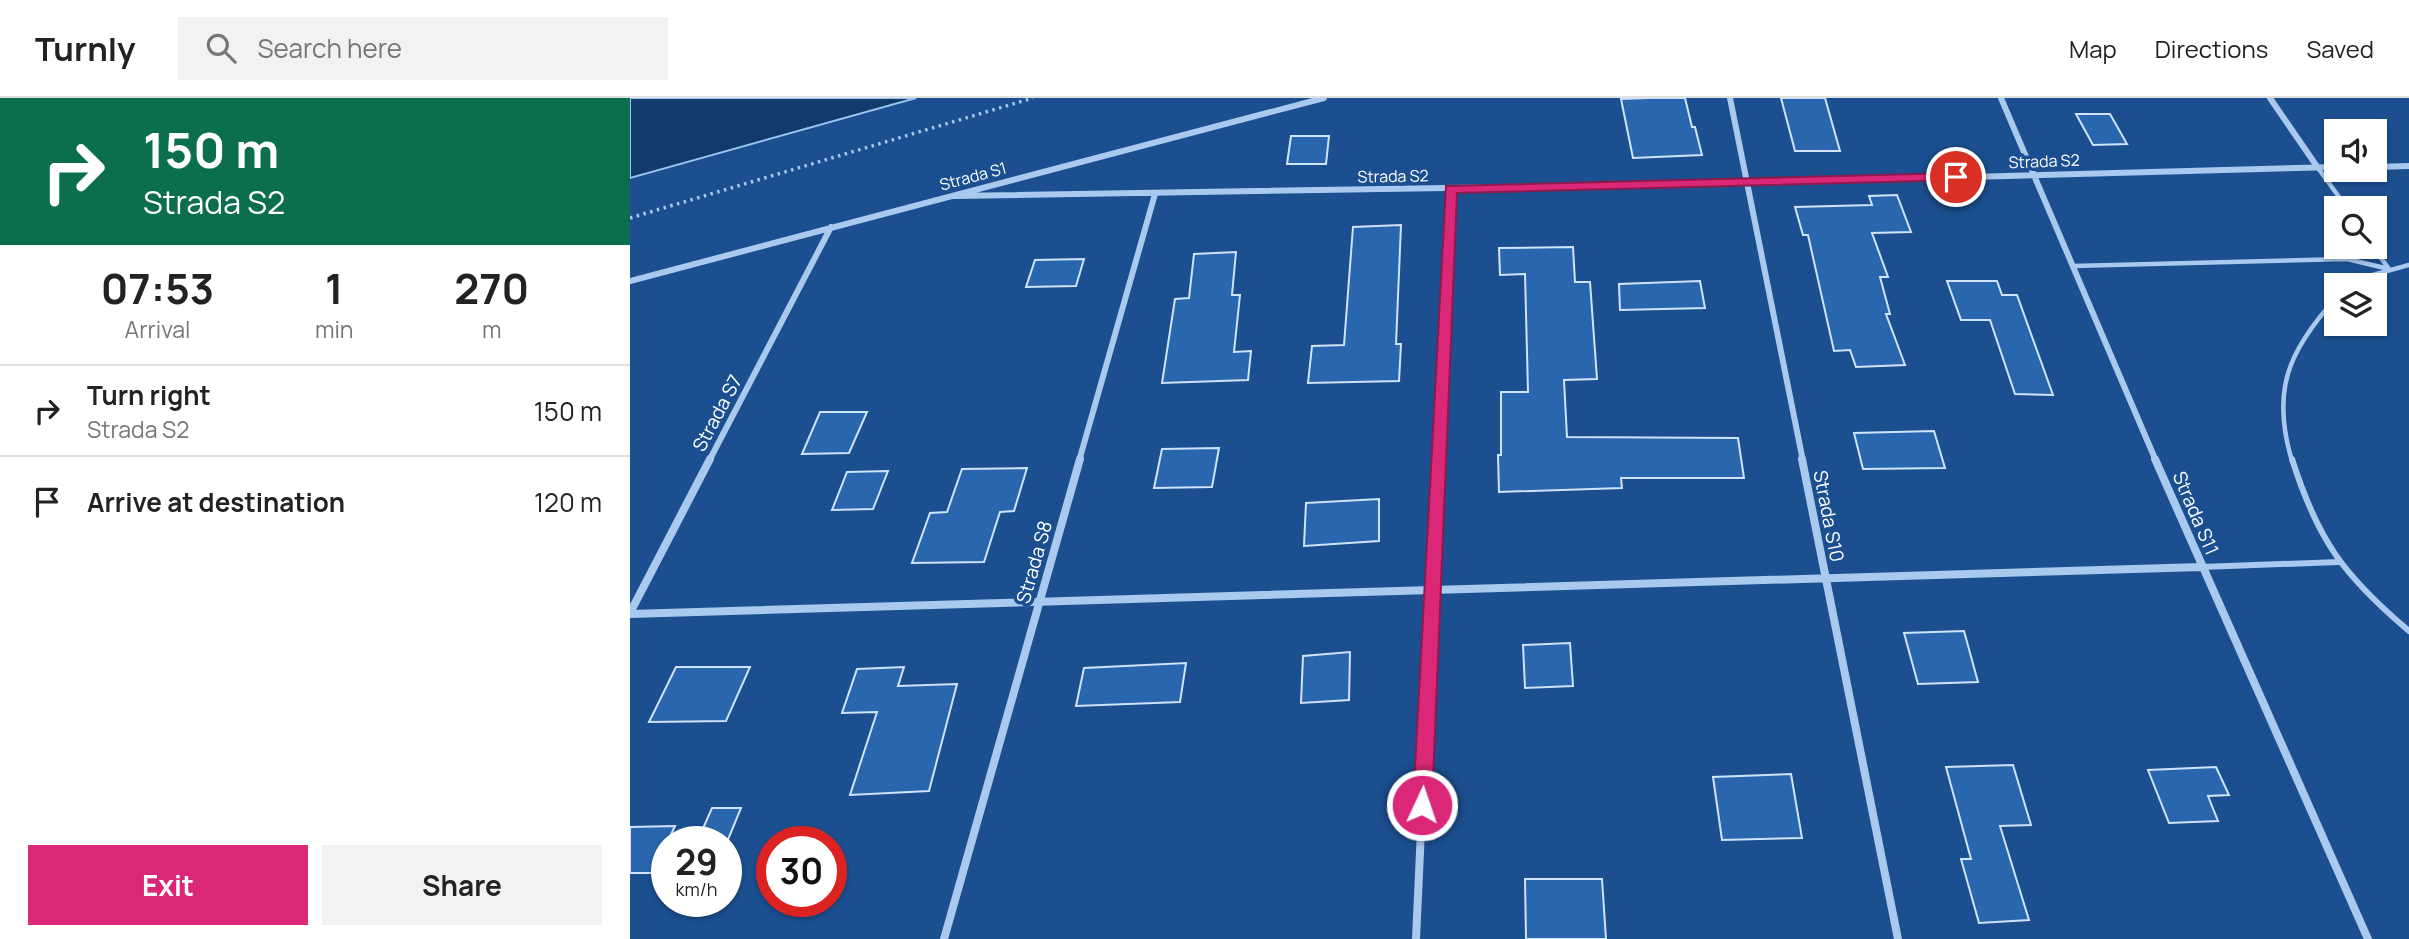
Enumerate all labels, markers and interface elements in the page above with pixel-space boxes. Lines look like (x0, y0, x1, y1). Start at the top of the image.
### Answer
search box (178, 17, 668, 80)
text: Turnly (35, 26, 136, 71)
icon: search (202, 29, 240, 67)
text: Search here (258, 30, 402, 66)
text: Map (2069, 32, 2117, 65)
text: Directions (2155, 32, 2268, 65)
text: Saved (2306, 32, 2374, 65)
text: 150 m (143, 116, 279, 183)
map controls (2324, 119, 2387, 336)
button: sound (2324, 119, 2387, 182)
icon: right (28, 126, 119, 217)
pin (1926, 147, 1986, 207)
street label: Strada S2 (2008, 149, 2080, 173)
street label: Strada S1 (937, 157, 1009, 195)
icon: arrive (1937, 158, 1975, 196)
street label: Strada S2 (1357, 164, 1429, 188)
text: Strada S2 (143, 180, 285, 224)
button: search (2324, 196, 2387, 259)
text: 07:53 (101, 259, 214, 317)
text: 1 (325, 259, 343, 317)
text: 270 (454, 259, 529, 317)
button: layers (2324, 273, 2387, 336)
text: Arrival (125, 313, 190, 345)
text: min (315, 313, 353, 345)
text: m (482, 313, 501, 345)
street label: Strada S7 (686, 370, 748, 456)
text: Turn right (87, 377, 211, 413)
icon: right (28, 392, 66, 430)
text: 150 m (534, 393, 602, 429)
text: Strada S2 (87, 413, 189, 445)
street label: Strada S11 (2167, 467, 2225, 559)
street label: Strada S10 (1807, 468, 1851, 564)
icon: arrive (28, 483, 66, 521)
text: Arrive at destination (87, 484, 345, 520)
text: 120 m (534, 484, 602, 520)
street label: Strada S8 (1010, 518, 1058, 606)
position arrow (1385, 768, 1459, 842)
speed limit sign: 30 (756, 826, 847, 917)
text: 29 (675, 838, 718, 886)
button: Exit (28, 845, 308, 925)
button: Share (322, 845, 602, 925)
text: km/h (676, 877, 717, 901)

